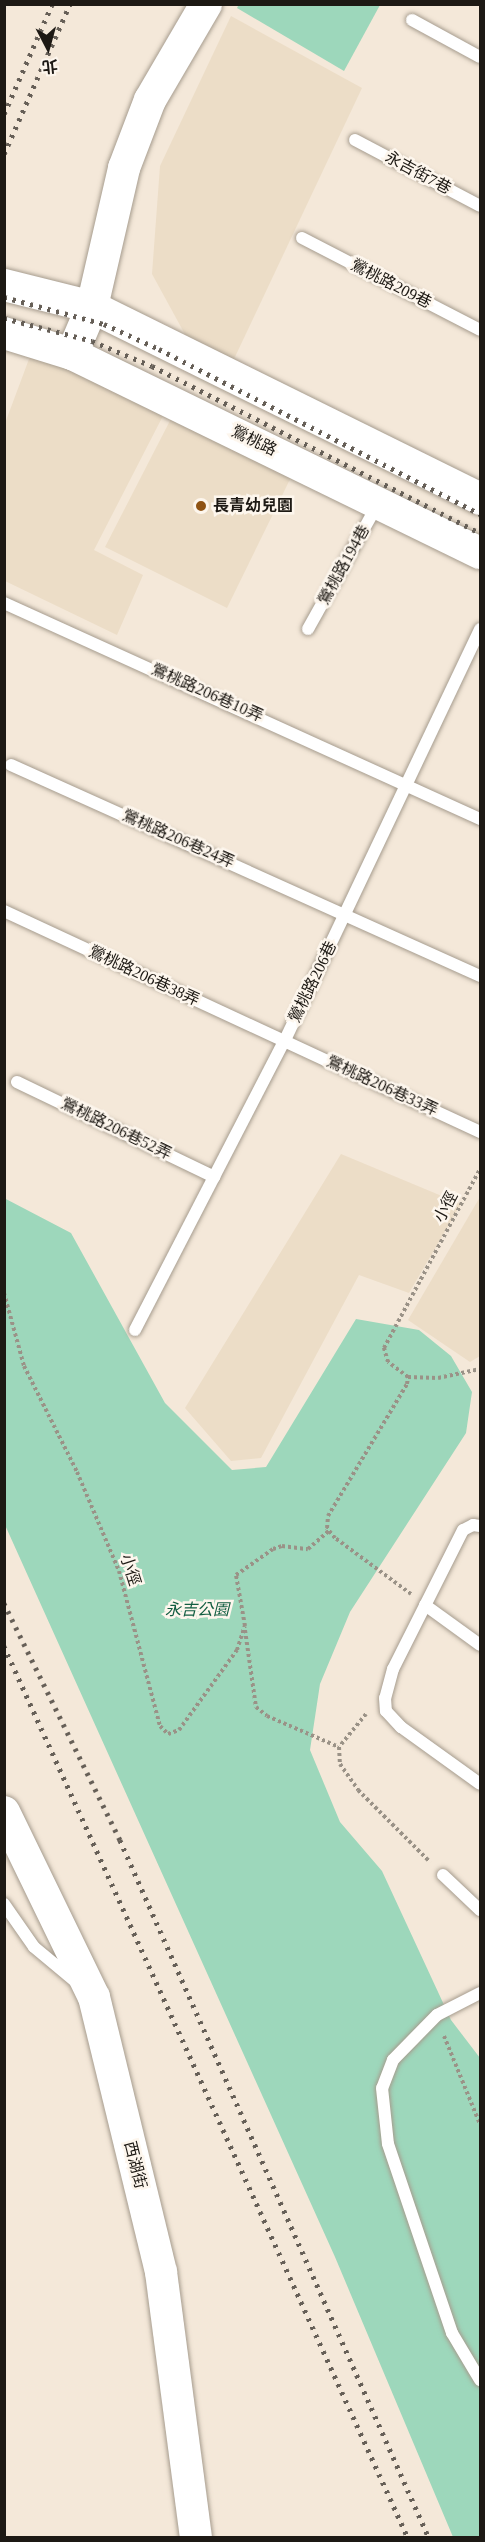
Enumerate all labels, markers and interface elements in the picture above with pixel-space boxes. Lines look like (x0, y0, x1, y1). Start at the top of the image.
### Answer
north arrow (18, 18, 78, 78)
text: 北 (41, 57, 59, 76)
street label: 永吉街7巷 (382, 148, 454, 198)
street label: 鶯桃路209巷 (347, 255, 435, 313)
street label: 鶯桃路 (228, 422, 280, 460)
place label: 長青幼兒園 (213, 496, 293, 516)
marker: 長青幼兒園 (194, 499, 208, 513)
street label: 鶯桃路194巷 (314, 522, 374, 608)
street label: 鶯桃路206巷10弄 (148, 660, 266, 726)
street label: 鶯桃路206巷24弄 (119, 806, 237, 872)
street label: 鶯桃路206巷 (285, 938, 341, 1026)
street label: 鶯桃路206巷38弄 (86, 942, 202, 1010)
street label: 鶯桃路206巷33弄 (324, 1052, 440, 1120)
street label: 鶯桃路206巷52弄 (58, 1094, 174, 1164)
street label: 小徑 (430, 1188, 462, 1226)
street label: 小徑 (116, 1552, 144, 1588)
park label: 永吉公園 (165, 1600, 229, 1620)
street label: 西湖街 (120, 2139, 150, 2191)

